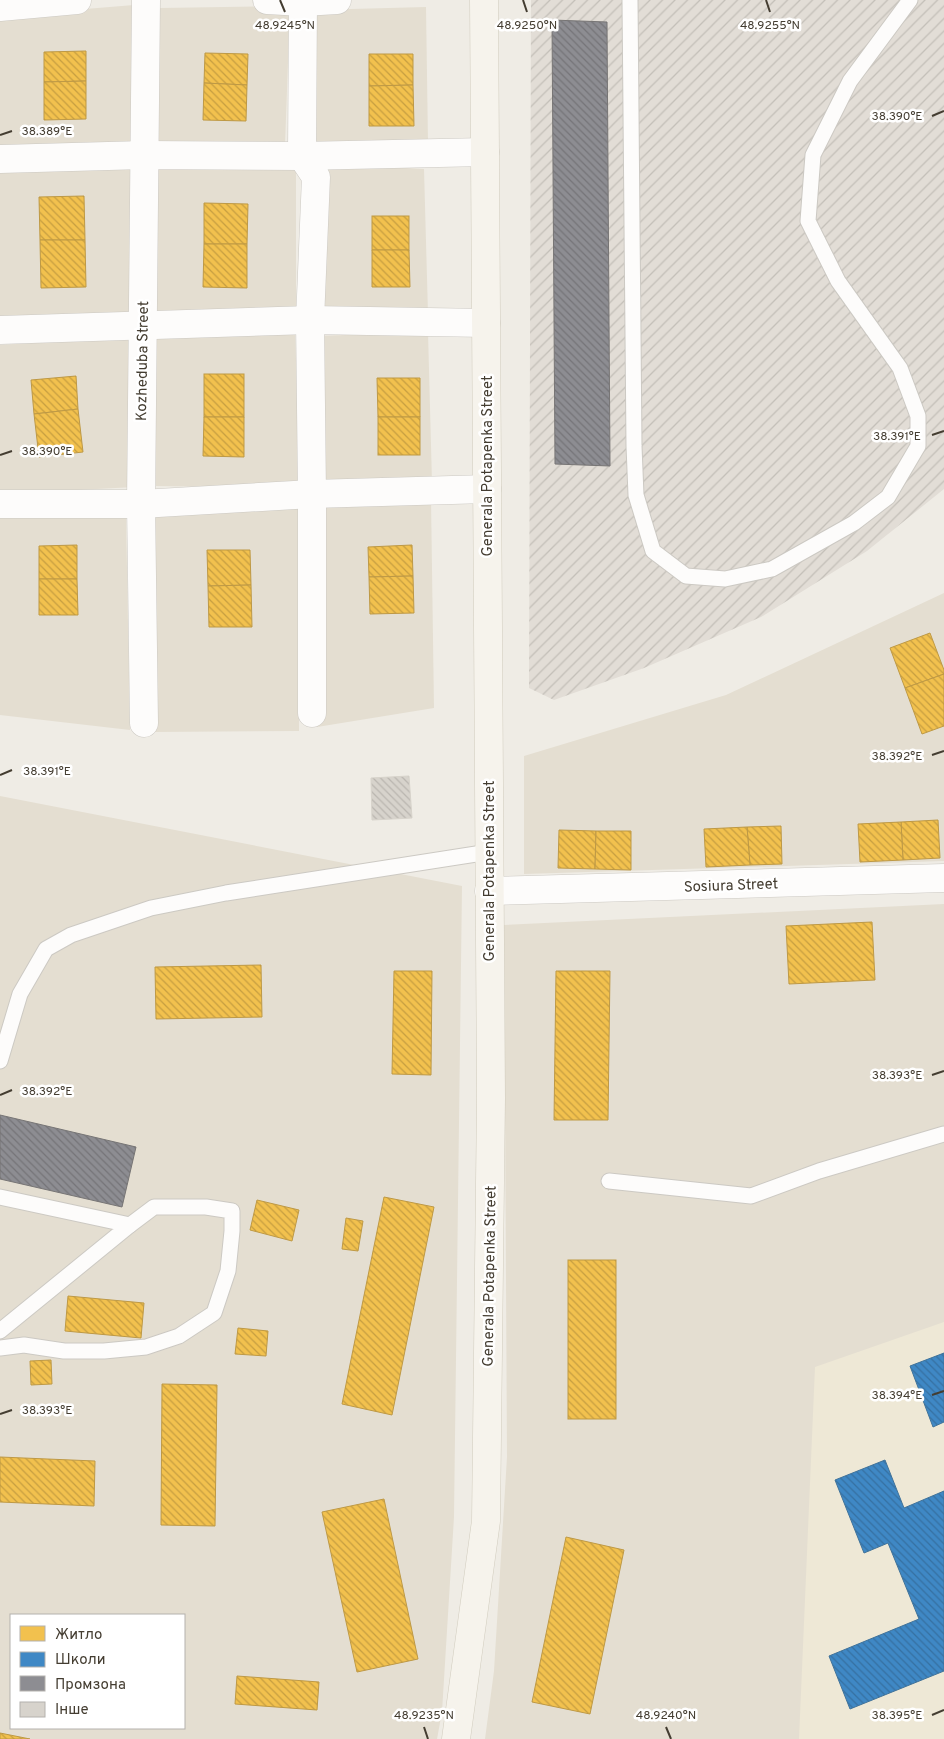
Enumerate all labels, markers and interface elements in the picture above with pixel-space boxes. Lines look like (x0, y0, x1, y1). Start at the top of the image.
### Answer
text: 48.9245°N (255, 18, 315, 34)
text: 48.9250°N (497, 18, 557, 34)
text: 48.9255°N (740, 18, 800, 34)
text: 38.390°E (871, 109, 923, 125)
text: 38.389°E (22, 124, 72, 140)
street label: Kozheduba Street (133, 301, 154, 421)
street label: Generala Potapenka Street (479, 375, 498, 557)
text: 38.391°E (873, 429, 921, 445)
text: 38.390°E (21, 444, 73, 460)
text: 38.392°E (872, 749, 922, 765)
text: 38.391°E (23, 764, 71, 780)
street label: Generala Potapenka Street (481, 780, 500, 962)
street label: Sosiura Street (683, 875, 779, 898)
text: 38.393°E (872, 1068, 922, 1084)
text: 38.392°E (22, 1084, 72, 1100)
street label: Generala Potapenka Street (479, 1185, 502, 1367)
text: 38.394°E (872, 1388, 922, 1404)
text: 38.393°E (22, 1403, 72, 1419)
legend (10, 1614, 185, 1729)
text: Житло (55, 1626, 102, 1645)
text: Школи (55, 1651, 106, 1670)
text: Промзона (55, 1676, 126, 1695)
text: Інше (55, 1701, 89, 1720)
text: 48.9235°N (394, 1708, 454, 1724)
text: 48.9240°N (636, 1708, 696, 1724)
text: 38.395°E (872, 1708, 922, 1724)

